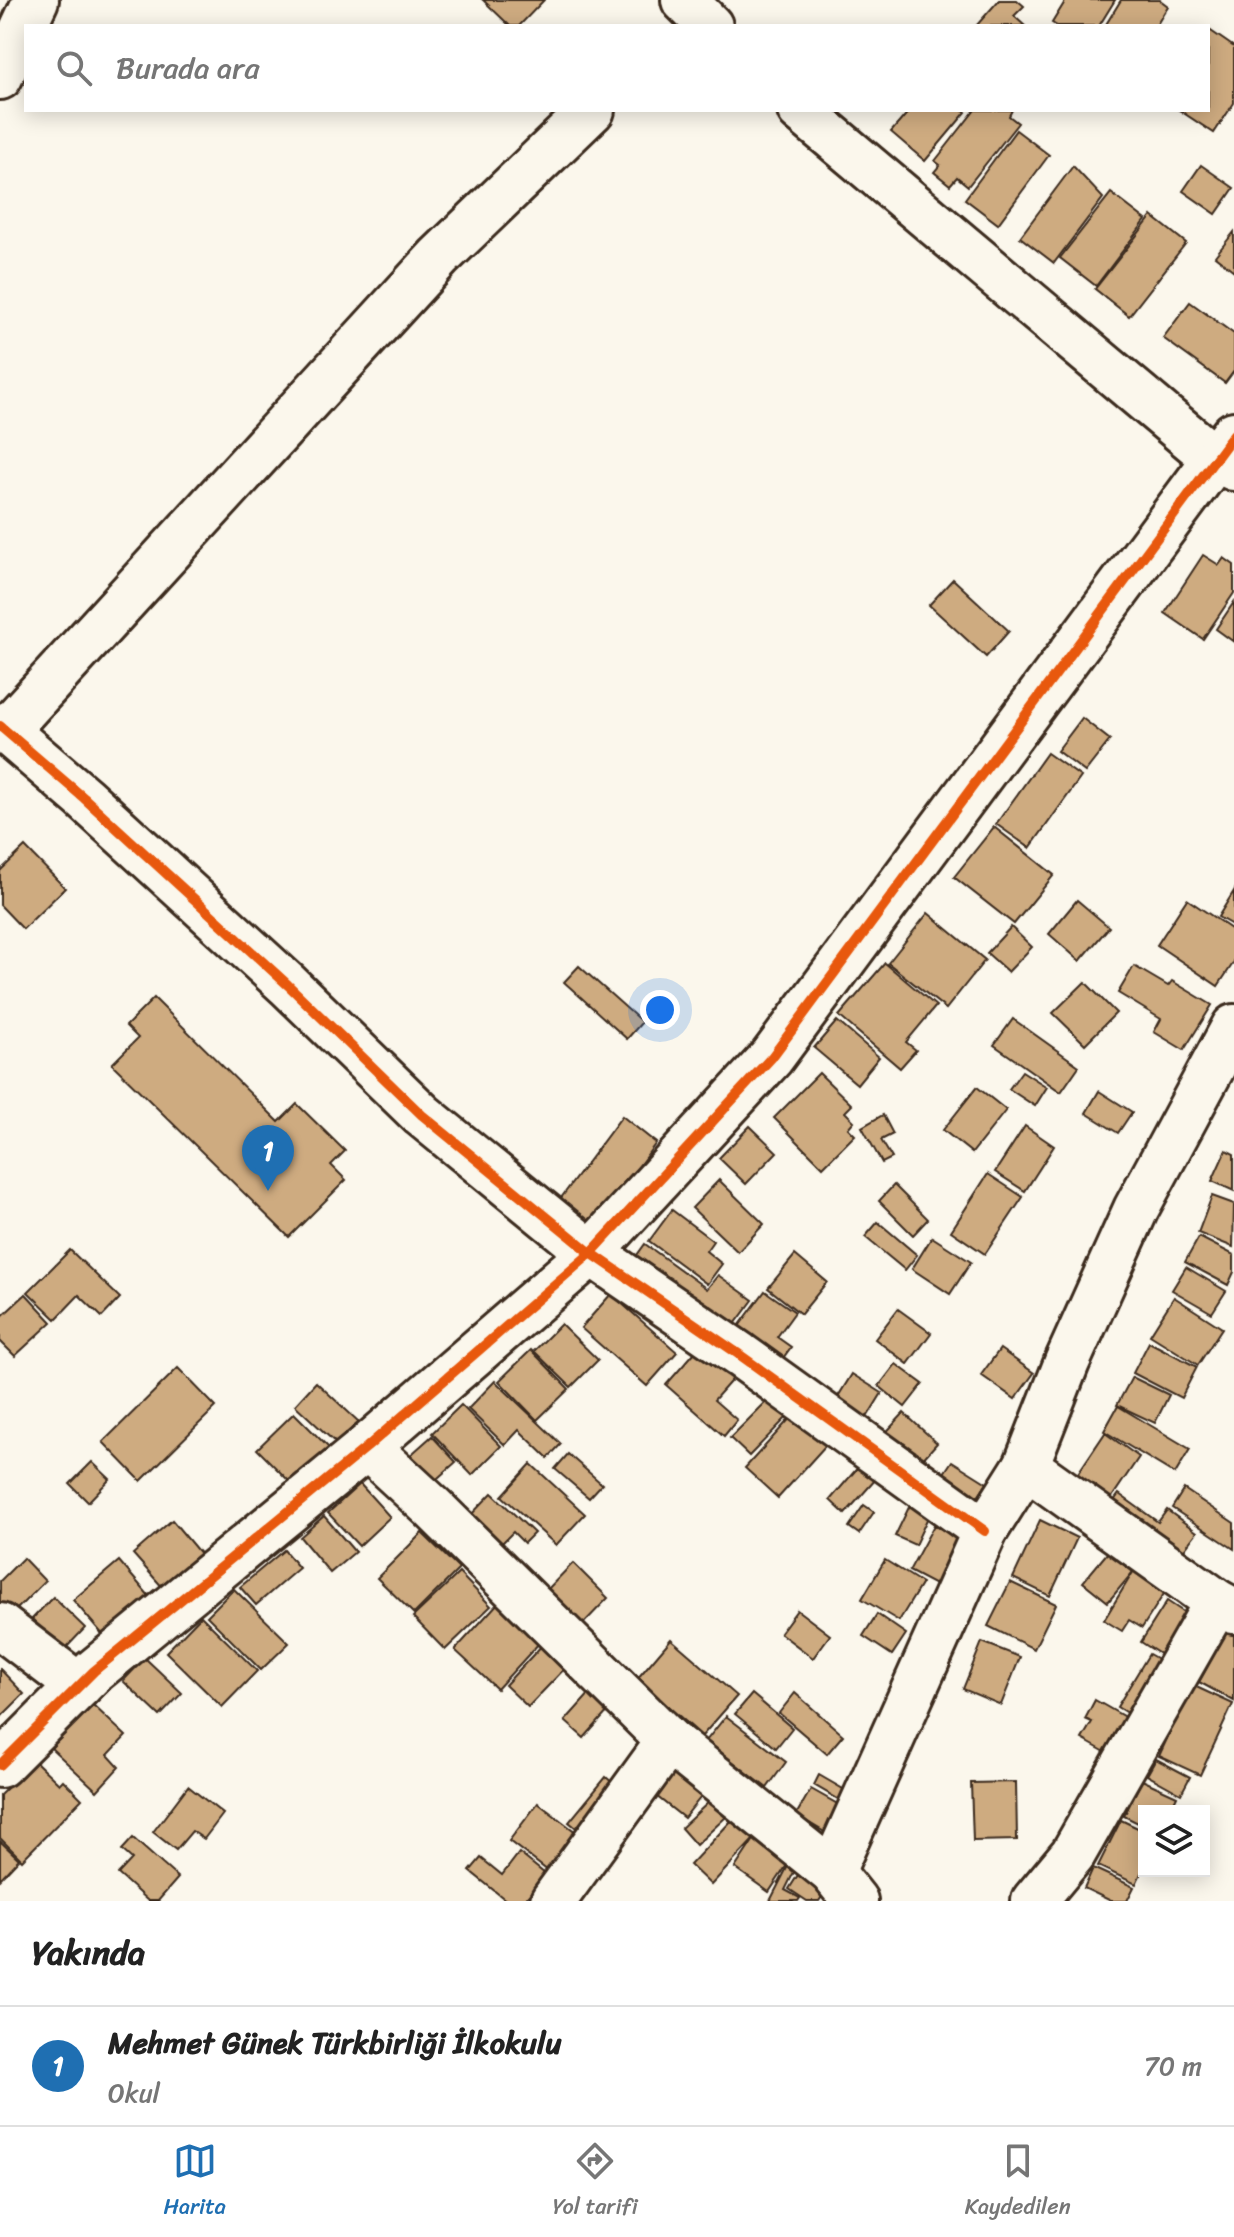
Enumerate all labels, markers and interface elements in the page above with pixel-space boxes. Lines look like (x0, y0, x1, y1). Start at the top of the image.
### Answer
search box (24, 24, 1210, 112)
text: Burada ara (116, 41, 259, 95)
icon: search (52, 46, 96, 90)
your location (640, 990, 680, 1030)
pin: 1 (242, 1125, 294, 1191)
map controls (1138, 1805, 1210, 1877)
button: layers (1138, 1805, 1210, 1877)
text: Yakında (32, 1923, 145, 1983)
text: Mehmet Günek Türkbirliği İlkokulu (108, 2016, 562, 2070)
text: 1 (52, 2043, 64, 2089)
text: 70 m (1144, 2043, 1202, 2089)
text: Okul (108, 2070, 160, 2116)
tab: Harita (163, 2139, 226, 2226)
tab: Yol tarifi (553, 2139, 638, 2226)
tab: Kaydedilen (965, 2139, 1071, 2226)

